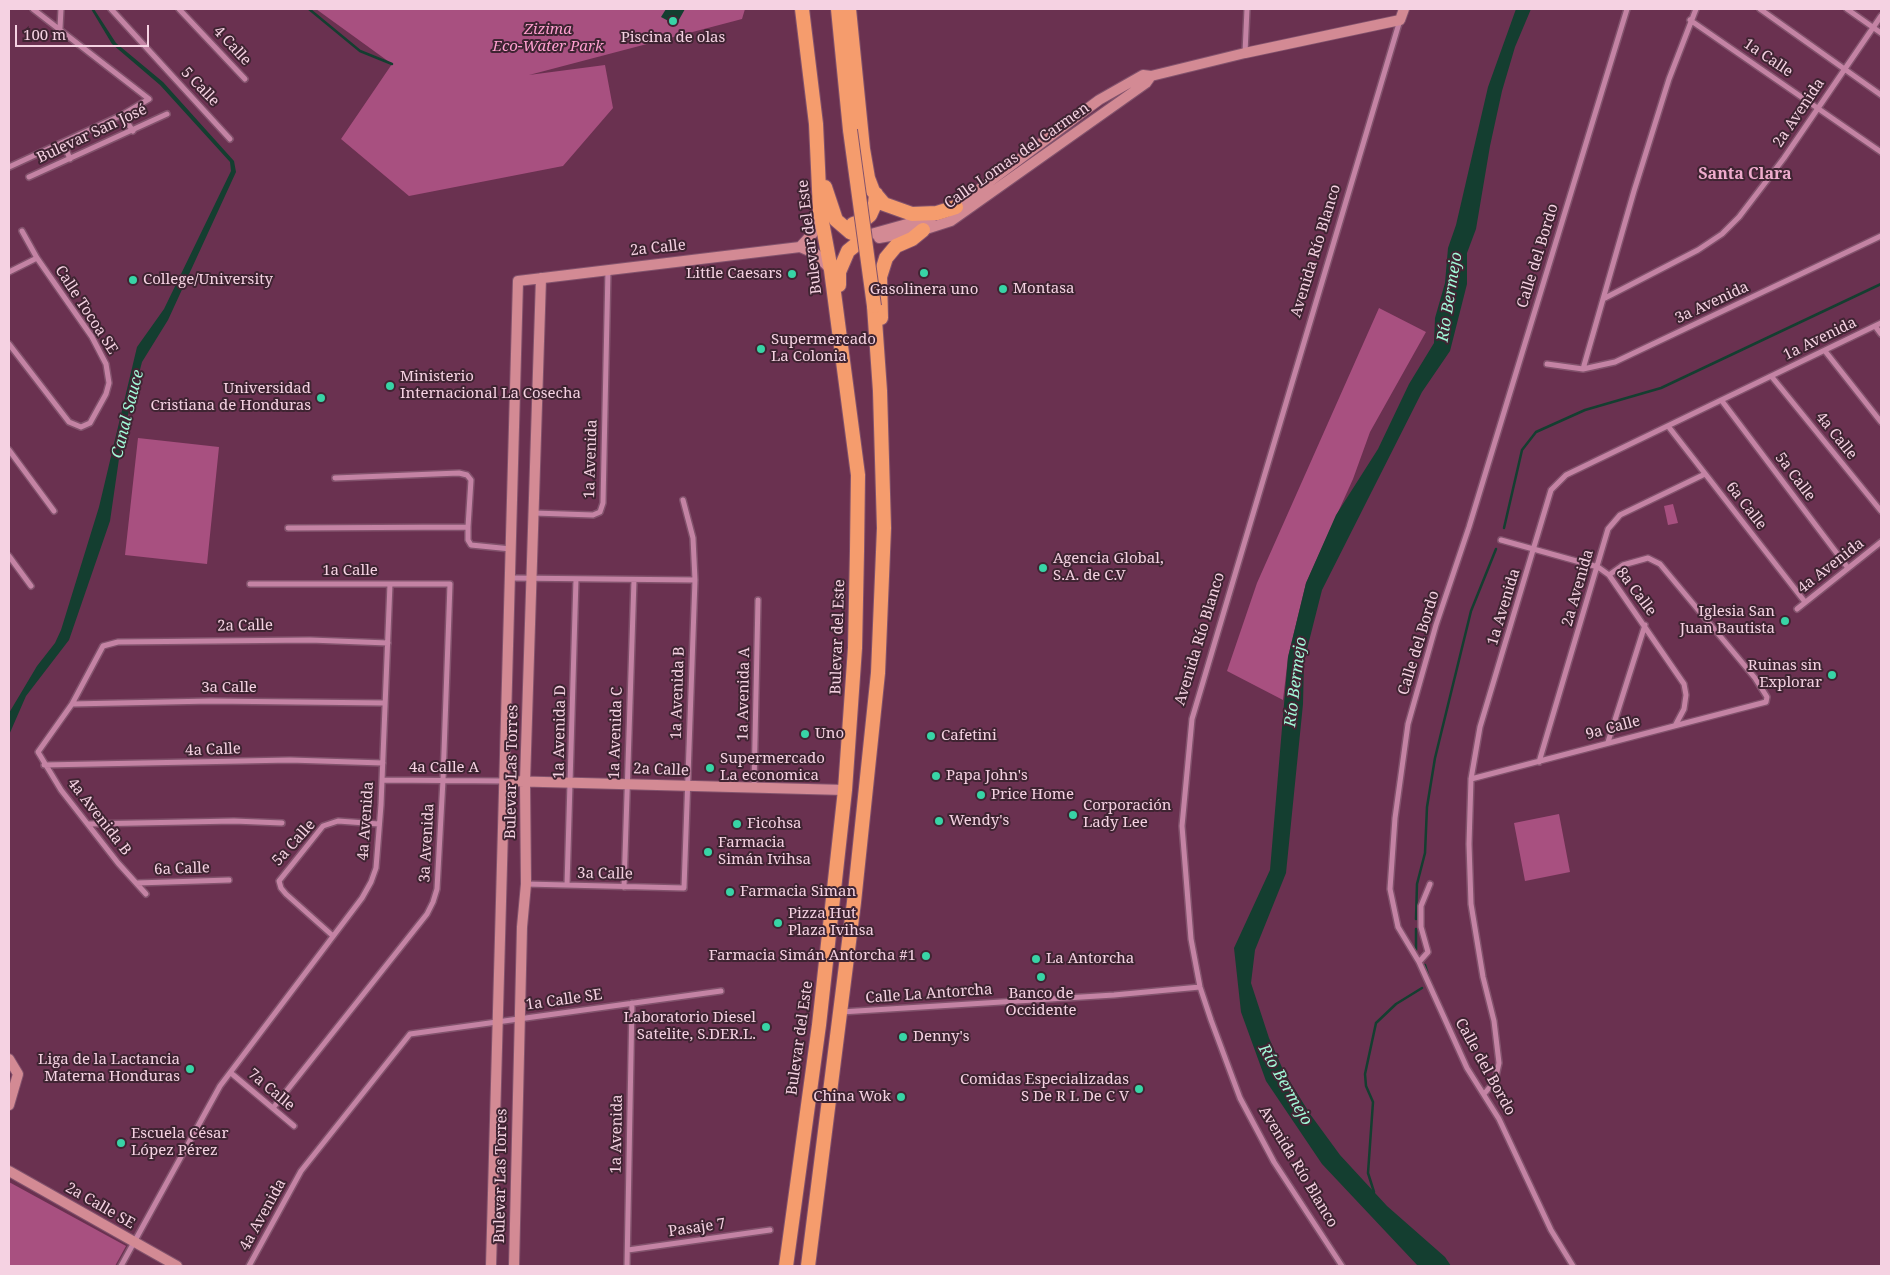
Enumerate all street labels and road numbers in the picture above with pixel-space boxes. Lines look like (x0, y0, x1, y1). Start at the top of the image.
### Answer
street label: 4 Calle (209, 23, 255, 69)
street label: 1a Calle (1740, 35, 1796, 81)
street label: 5 Calle (177, 64, 223, 110)
street label: 2a Avenida (1769, 75, 1829, 151)
street label: Calle Lomas del Carmen (941, 99, 1093, 213)
street label: Bulevar San José (34, 101, 150, 167)
street label: Bulevar del Este (794, 179, 826, 295)
street label: Avenida Río Blanco (1287, 182, 1345, 320)
street label: Calle del Bordo (1514, 202, 1562, 310)
street label: 2a Calle (629, 236, 687, 260)
street label: Calle Tocoa SE (51, 262, 121, 358)
street label: 3a Avenida (1672, 278, 1752, 328)
street label: 1a Avenida (1780, 314, 1860, 364)
street label: 4a Calle (1811, 409, 1861, 463)
street label: 1a Avenida (581, 419, 601, 499)
street label: 5a Calle (1771, 449, 1819, 505)
street label: 6a Calle (1722, 479, 1770, 533)
street label: 4a Avenida (1794, 535, 1868, 597)
street label: 2a Avenida (1558, 547, 1598, 629)
street label: 1a Calle (322, 562, 378, 580)
street label: 8a Calle (1612, 564, 1660, 620)
street label: 1a Avenida (1484, 566, 1524, 648)
street label: Avenida Río Blanco (1171, 570, 1229, 708)
street label: Bulevar del Este (827, 579, 849, 695)
street label: Calle del Bordo (1395, 589, 1443, 697)
street label: 2a Calle (217, 617, 273, 635)
street label: 1a Avenida B (667, 646, 689, 740)
street label: 1a Avenida A (734, 647, 754, 741)
street label: 3a Calle (201, 679, 257, 697)
street label: 1a Avenida D (550, 685, 570, 779)
street label: 1a Avenida C (605, 687, 627, 779)
street label: Bulevar Las Torres (502, 705, 522, 839)
street label: 9a Calle (1584, 712, 1642, 744)
street label: 4a Calle (185, 740, 241, 760)
street label: 4a Calle A (409, 759, 479, 777)
street label: 2a Calle (633, 760, 689, 780)
street label: 4a Avenida B (63, 775, 135, 859)
street label: 4a Avenida (354, 781, 378, 861)
street label: 3a Avenida (416, 803, 438, 883)
street label: 5a Calle (269, 816, 319, 870)
street label: 6a Calle (154, 859, 210, 879)
street label: 3a Calle (577, 865, 633, 883)
street label: Bulevar del Este (783, 980, 817, 1096)
street label: Calle La Antorcha (865, 981, 993, 1007)
street label: 1a Calle SE (525, 986, 603, 1014)
street label: Calle del Bordo (1451, 1015, 1519, 1119)
street label: 7a Calle (244, 1065, 298, 1115)
street label: 1a Avenida (607, 1094, 627, 1174)
street label: Avenida Río Blanco (1255, 1103, 1341, 1231)
street label: Bulevar Las Torres (491, 1109, 511, 1243)
street label: 4a Avenida (236, 1176, 290, 1254)
street label: 2a Calle SE (62, 1179, 138, 1233)
street label: Pasaje 7 (667, 1215, 727, 1241)

